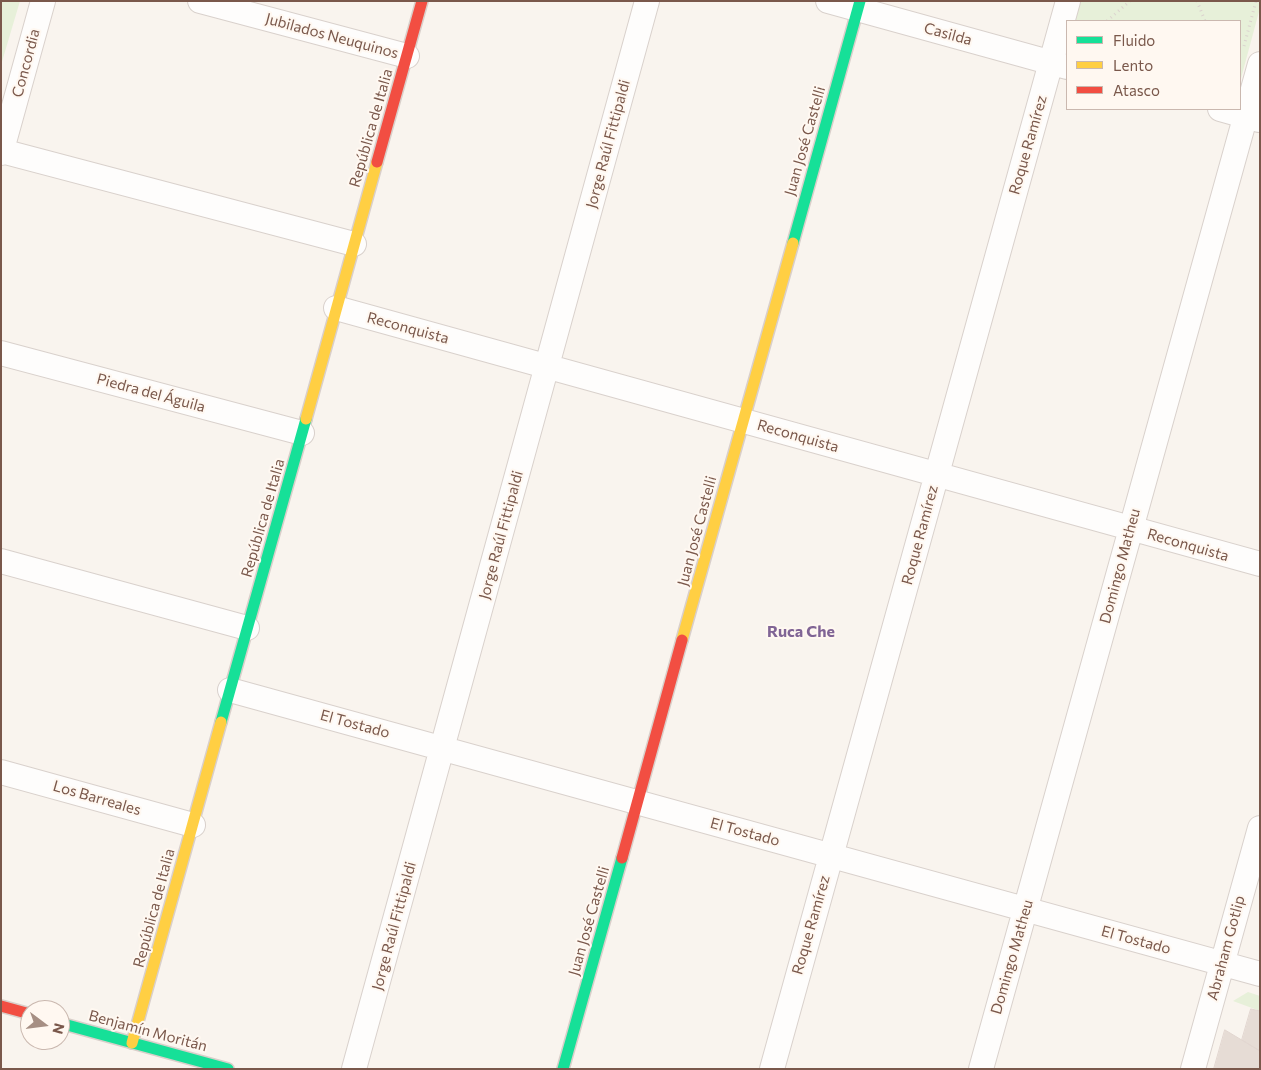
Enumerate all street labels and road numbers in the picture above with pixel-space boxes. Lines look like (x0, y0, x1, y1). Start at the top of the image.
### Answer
street label: Jubilados Neuquinos (263, 10, 401, 62)
street label: Casilda (922, 19, 974, 49)
street label: Concordia (8, 27, 44, 99)
street label: República de Italia (345, 67, 397, 189)
street label: Jorge Raúl Fittipaldi (582, 78, 634, 210)
street label: Juan José Castelli (781, 84, 829, 198)
street label: Roque Ramírez (1005, 93, 1051, 197)
street label: Reconquista (365, 308, 451, 348)
street label: Piedra del Águila (95, 370, 207, 416)
street label: Reconquista (755, 416, 841, 456)
street label: República de Italia (237, 457, 289, 579)
street label: Jorge Raúl Fittipaldi (475, 469, 527, 601)
street label: Juan José Castelli (674, 474, 720, 588)
street label: Roque Ramírez (898, 483, 942, 587)
street label: Domingo Matheu (1096, 506, 1144, 626)
street label: Reconquista (1145, 525, 1231, 565)
street label: El Tostado (318, 706, 392, 742)
street label: Los Barreales (51, 777, 143, 819)
street label: El Tostado (708, 814, 782, 850)
street label: República de Italia (129, 846, 179, 970)
street label: Jorge Raúl Fittipaldi (368, 860, 420, 992)
street label: Juan José Castelli (565, 864, 613, 978)
street label: Roque Ramírez (788, 873, 834, 977)
street label: Abraham Gotlip (1203, 894, 1249, 1002)
street label: Domingo Matheu (987, 898, 1037, 1016)
street label: El Tostado (1099, 922, 1173, 958)
street label: Benjamín Moritán (87, 1007, 209, 1055)

